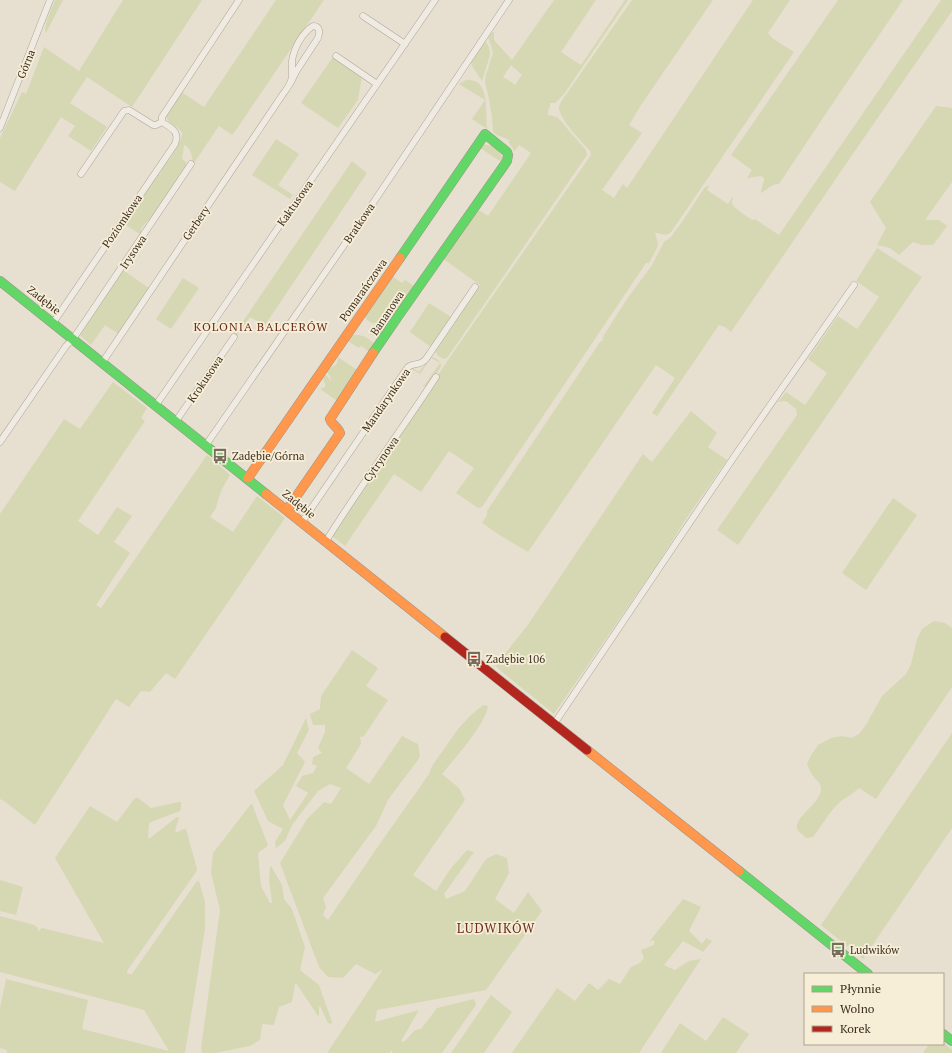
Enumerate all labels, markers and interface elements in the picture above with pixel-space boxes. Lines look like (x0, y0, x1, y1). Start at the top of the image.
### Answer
street label: Górna (14, 47, 38, 81)
street label: Kaktusowa (274, 177, 316, 229)
street label: Poziomkowa (99, 191, 145, 250)
street label: Bratkowa (340, 200, 378, 246)
street label: Gerbery (179, 203, 213, 243)
street label: Irysowa (117, 232, 150, 272)
street label: Pomarańczowa (336, 256, 390, 324)
street label: Zadębie (24, 283, 64, 318)
street label: Bananowa (367, 288, 407, 338)
district label: KOLONIA BALCERÓW (194, 319, 328, 334)
street label: Krokusowa (184, 352, 226, 405)
street label: Mandarynkowa (359, 365, 413, 435)
street label: Cytrynowa (360, 433, 402, 484)
bus stop icon: Zadębie/Górna (211, 447, 229, 465)
place label: Zadębie/Górna (232, 449, 305, 463)
street label: Zadębie (280, 486, 319, 522)
bus stop icon: Zadębie 106 (465, 650, 483, 668)
place label: Zadębie 106 (486, 652, 545, 666)
district label: LUDWIKÓW (457, 919, 535, 937)
bus stop icon: Ludwików (829, 941, 847, 959)
place label: Ludwików (850, 943, 900, 957)
legend (804, 973, 944, 1045)
text: Płynnie (840, 981, 881, 996)
text: Wolno (840, 1001, 875, 1016)
text: Korek (840, 1021, 871, 1036)

